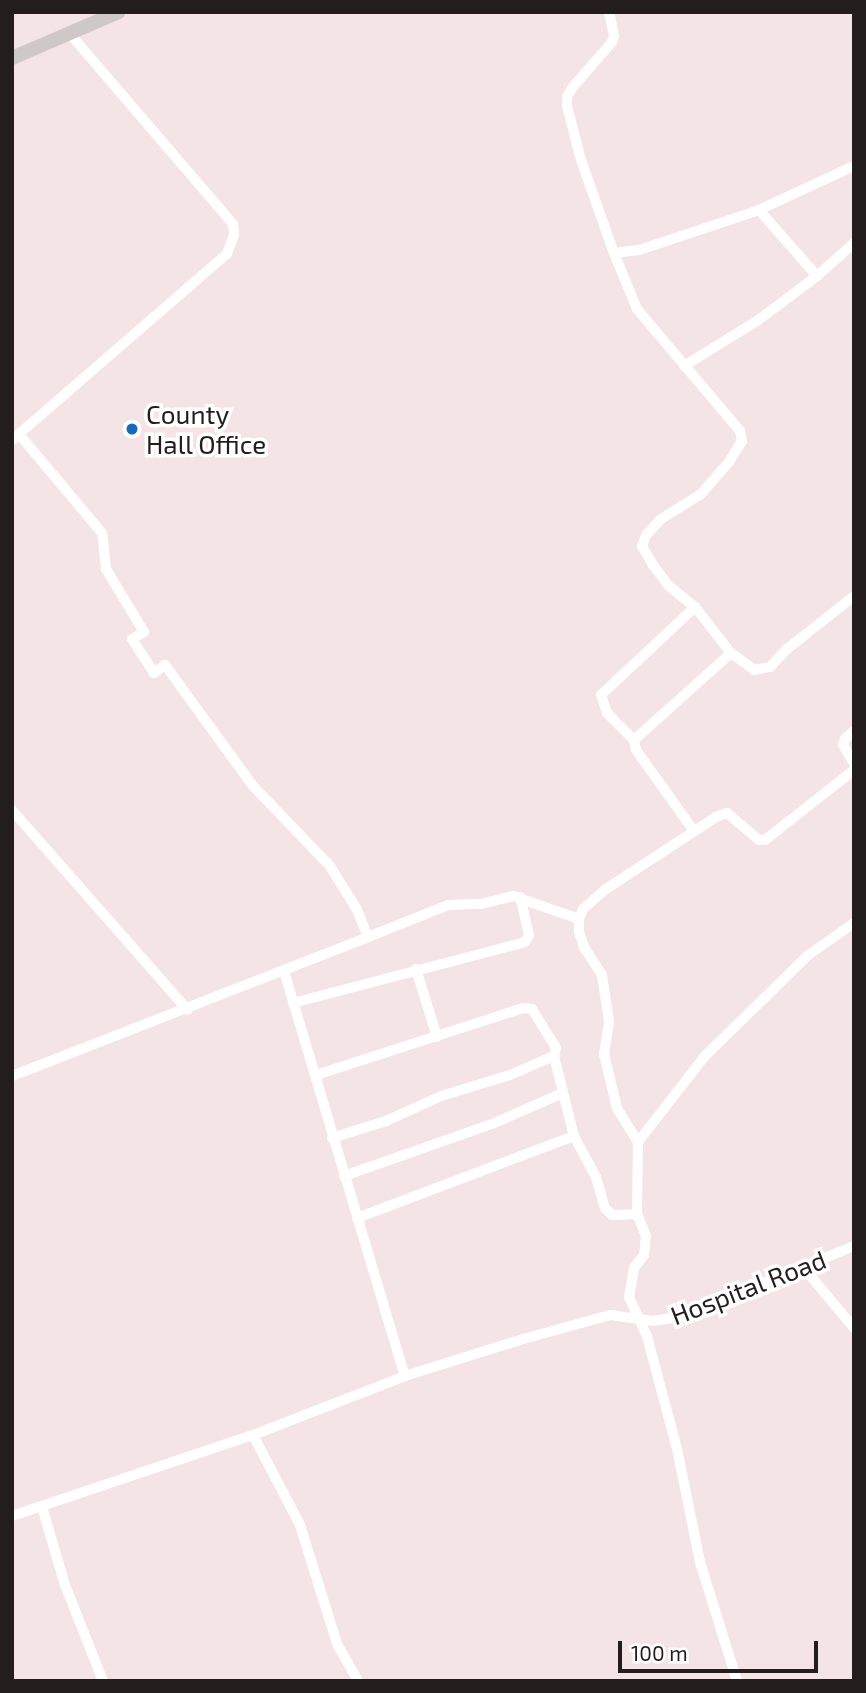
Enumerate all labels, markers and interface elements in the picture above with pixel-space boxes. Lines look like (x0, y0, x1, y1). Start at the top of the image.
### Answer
place label: County Hall Office (146, 398, 267, 460)
marker: County Hall Office (124, 421, 140, 437)
street label: Hospital Road (666, 1243, 830, 1331)
scale bar (621, 1626, 820, 1670)
text: 100 m (631, 1640, 688, 1665)

